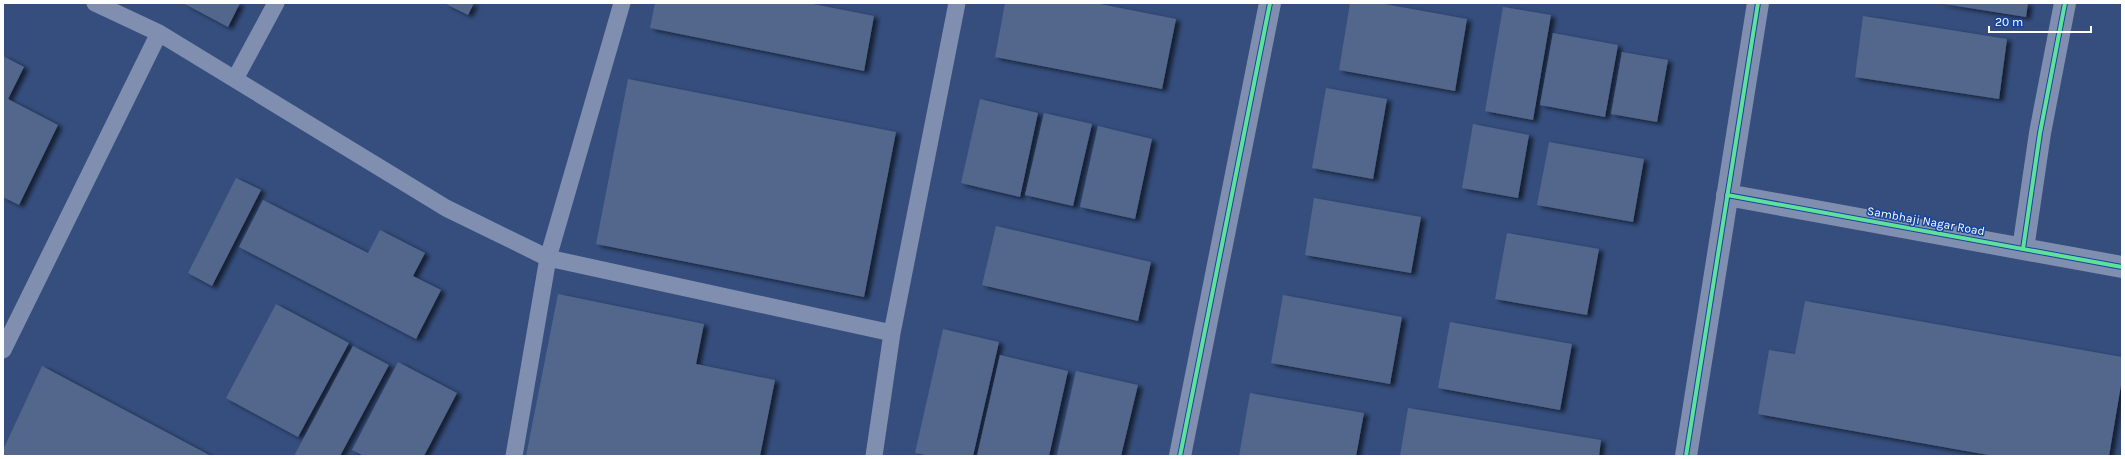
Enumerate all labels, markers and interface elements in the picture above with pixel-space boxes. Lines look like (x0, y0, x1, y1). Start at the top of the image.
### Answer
scale bar (1989, 8, 2091, 34)
text: 20 m (1995, 15, 2023, 29)
street label: Sambhaji Nagar Road (1866, 204, 1986, 238)

